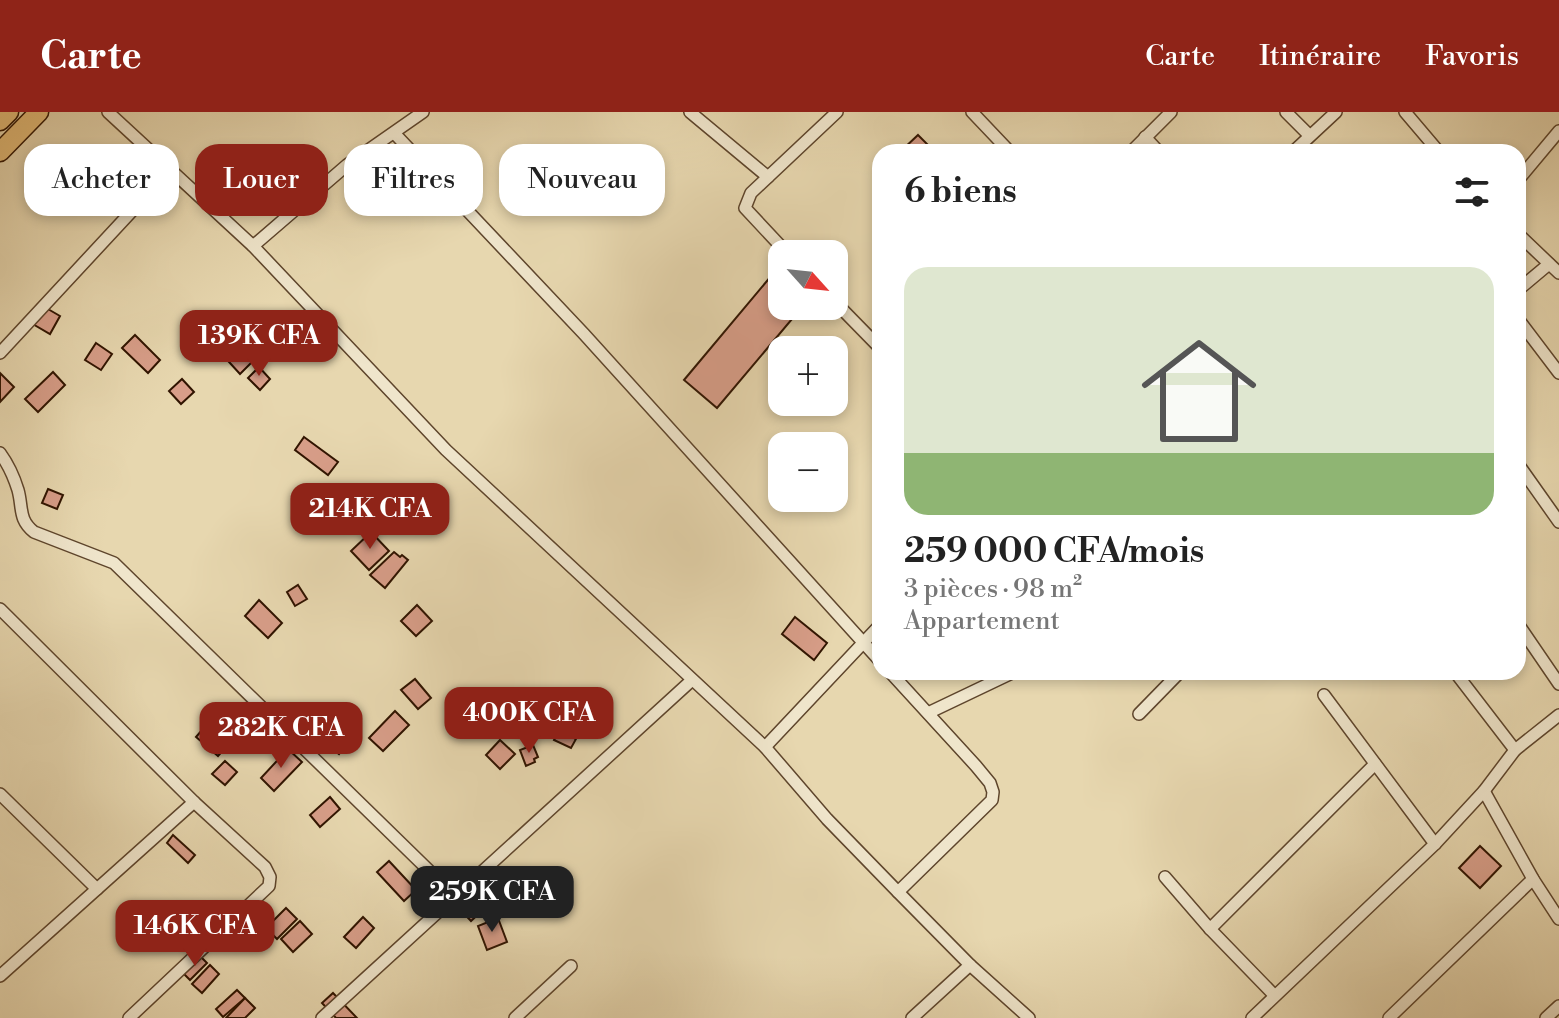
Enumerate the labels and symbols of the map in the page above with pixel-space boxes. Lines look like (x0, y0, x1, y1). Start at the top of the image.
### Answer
north arrow (768, 240, 848, 320)
pin: 139K CFA (176, 310, 342, 378)
pin: 214K CFA (287, 483, 453, 551)
pin: 400K CFA (446, 687, 612, 755)
pin: 282K CFA (198, 702, 364, 770)
pin: 259K CFA (409, 866, 575, 934)
pin: 146K CFA (112, 900, 278, 968)

